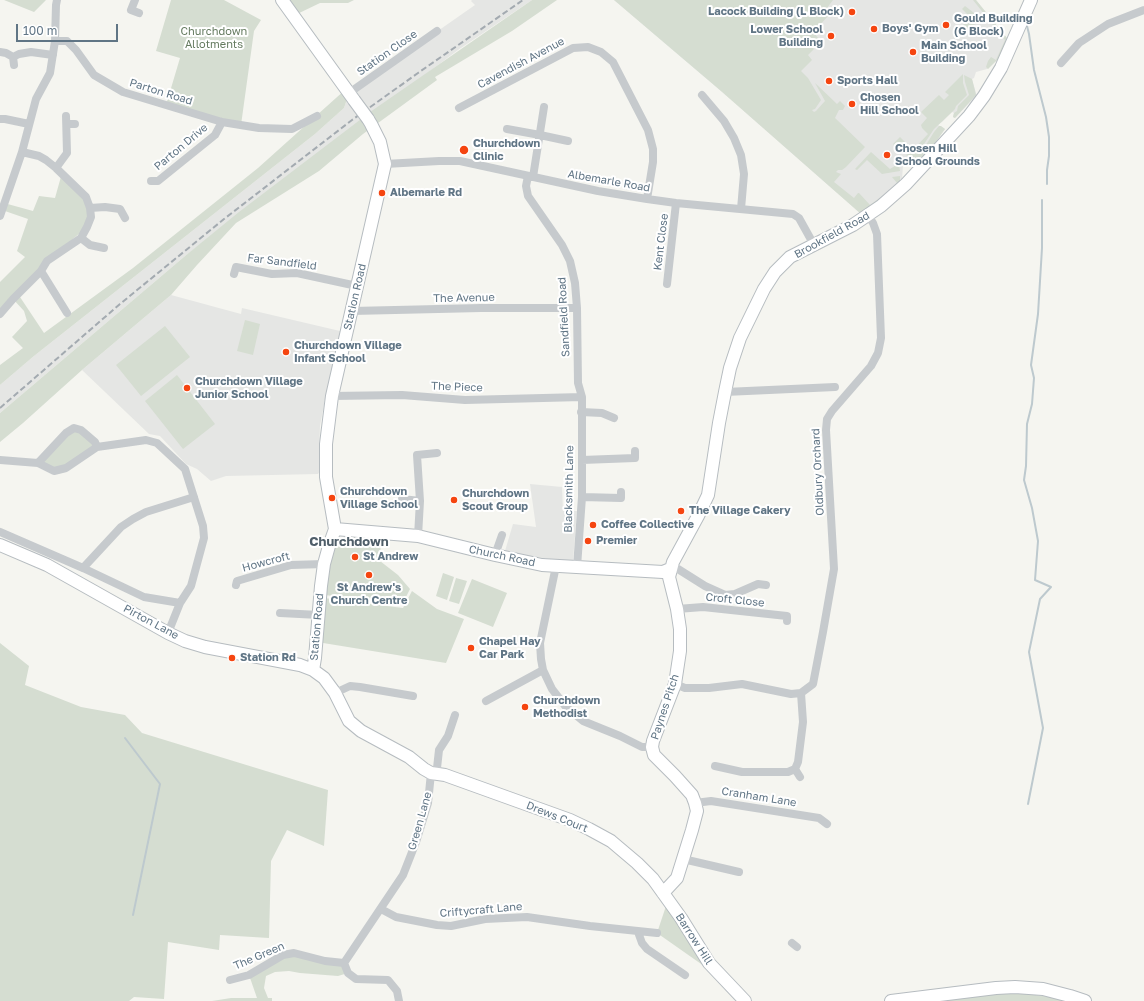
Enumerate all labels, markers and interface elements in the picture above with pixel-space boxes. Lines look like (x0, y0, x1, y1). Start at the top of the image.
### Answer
place label: Lacock Building (L Block) (708, 5, 844, 19)
marker: Lacock Building (L Block) (847, 7, 857, 17)
place label: Gould Building (G Block) (954, 12, 1033, 38)
scale bar (18, 16, 120, 42)
marker: Gould Building (G Block) (941, 20, 951, 30)
place label: Boys' Gym (882, 22, 938, 36)
text: 100 m (23, 23, 57, 38)
place label: Lower School Building (750, 23, 823, 49)
marker: Boys' Gym (869, 24, 879, 34)
park label: Churchdown Allotments (181, 25, 247, 51)
street label: Station Close (354, 27, 420, 79)
marker: Lower School Building (826, 31, 836, 41)
street label: Cavendish Avenue (475, 35, 567, 91)
place label: Main School Building (921, 39, 987, 65)
marker: Main School Building (908, 47, 918, 57)
place label: Sports Hall (837, 74, 898, 88)
street label: Parton Road (128, 76, 194, 108)
marker: Sports Hall (824, 76, 834, 86)
place label: Chosen Hill School (860, 91, 919, 117)
marker: Chosen Hill School (847, 99, 857, 109)
street label: Parton Drive (152, 121, 210, 173)
place label: Churchdown Clinic (473, 137, 540, 163)
place label: Chosen Hill School Grounds (895, 142, 980, 168)
marker: Churchdown Clinic (458, 144, 470, 156)
marker: Chosen Hill School Grounds (882, 150, 892, 160)
street label: Albemarle Road (567, 167, 651, 195)
place label: Albemarle Rd (390, 186, 462, 200)
marker: Albemarle Rd (377, 188, 387, 198)
street label: Brookfield Road (792, 209, 872, 261)
street label: Kent Close (651, 213, 671, 271)
street label: Far Sandfield (247, 251, 317, 273)
street label: Station Road (341, 263, 369, 331)
street label: Sandfield Road (555, 277, 573, 357)
street label: The Avenue (433, 291, 495, 305)
place label: Churchdown Village Infant School (294, 339, 402, 365)
marker: Churchdown Village Infant School (281, 347, 291, 357)
place label: Churchdown Village Junior School (195, 375, 303, 401)
street label: The Piece (431, 380, 483, 394)
marker: Churchdown Village Junior School (182, 383, 192, 393)
street label: Oldbury Orchard (809, 428, 827, 516)
street label: Blacksmith Lane (562, 445, 576, 533)
place label: Churchdown Village School (340, 485, 418, 511)
place label: Churchdown Scout Group (462, 487, 529, 513)
marker: Churchdown Village School (327, 493, 337, 503)
marker: Churchdown Scout Group (449, 495, 459, 505)
place label: The Village Cakery (689, 504, 791, 518)
marker: The Village Cakery (676, 506, 686, 516)
place label: Coffee Collective (601, 518, 694, 532)
marker: Coffee Collective (588, 520, 598, 530)
district label: Churchdown (309, 534, 389, 550)
place label: Premier (596, 534, 637, 548)
marker: Premier (583, 536, 593, 546)
street label: Church Road (468, 543, 536, 569)
street label: Howcroft (241, 549, 291, 575)
place label: St Andrew (363, 550, 418, 564)
marker: St Andrew (350, 552, 360, 562)
marker: St Andrew's Church Centre (364, 570, 374, 580)
place label: St Andrew's Church Centre (331, 581, 407, 607)
street label: Croft Close (705, 590, 765, 610)
street label: Station Road (307, 593, 327, 661)
street label: Pirton Lane (121, 602, 181, 642)
place label: Chapel Hay Car Park (479, 635, 541, 661)
marker: Chapel Hay Car Park (466, 643, 476, 653)
place label: Station Rd (240, 651, 296, 665)
marker: Station Rd (227, 653, 237, 663)
street label: Paynes Pitch (648, 672, 682, 742)
place label: Churchdown Methodist (533, 694, 600, 720)
marker: Churchdown Methodist (520, 702, 530, 712)
street label: Cranham Lane (721, 785, 797, 809)
street label: Green Lane (405, 790, 435, 852)
street label: Drews Court (524, 799, 590, 835)
street label: Criftycraft Lane (439, 900, 523, 920)
street label: Barrow Hill (673, 911, 715, 967)
street label: The Green (231, 939, 287, 973)

